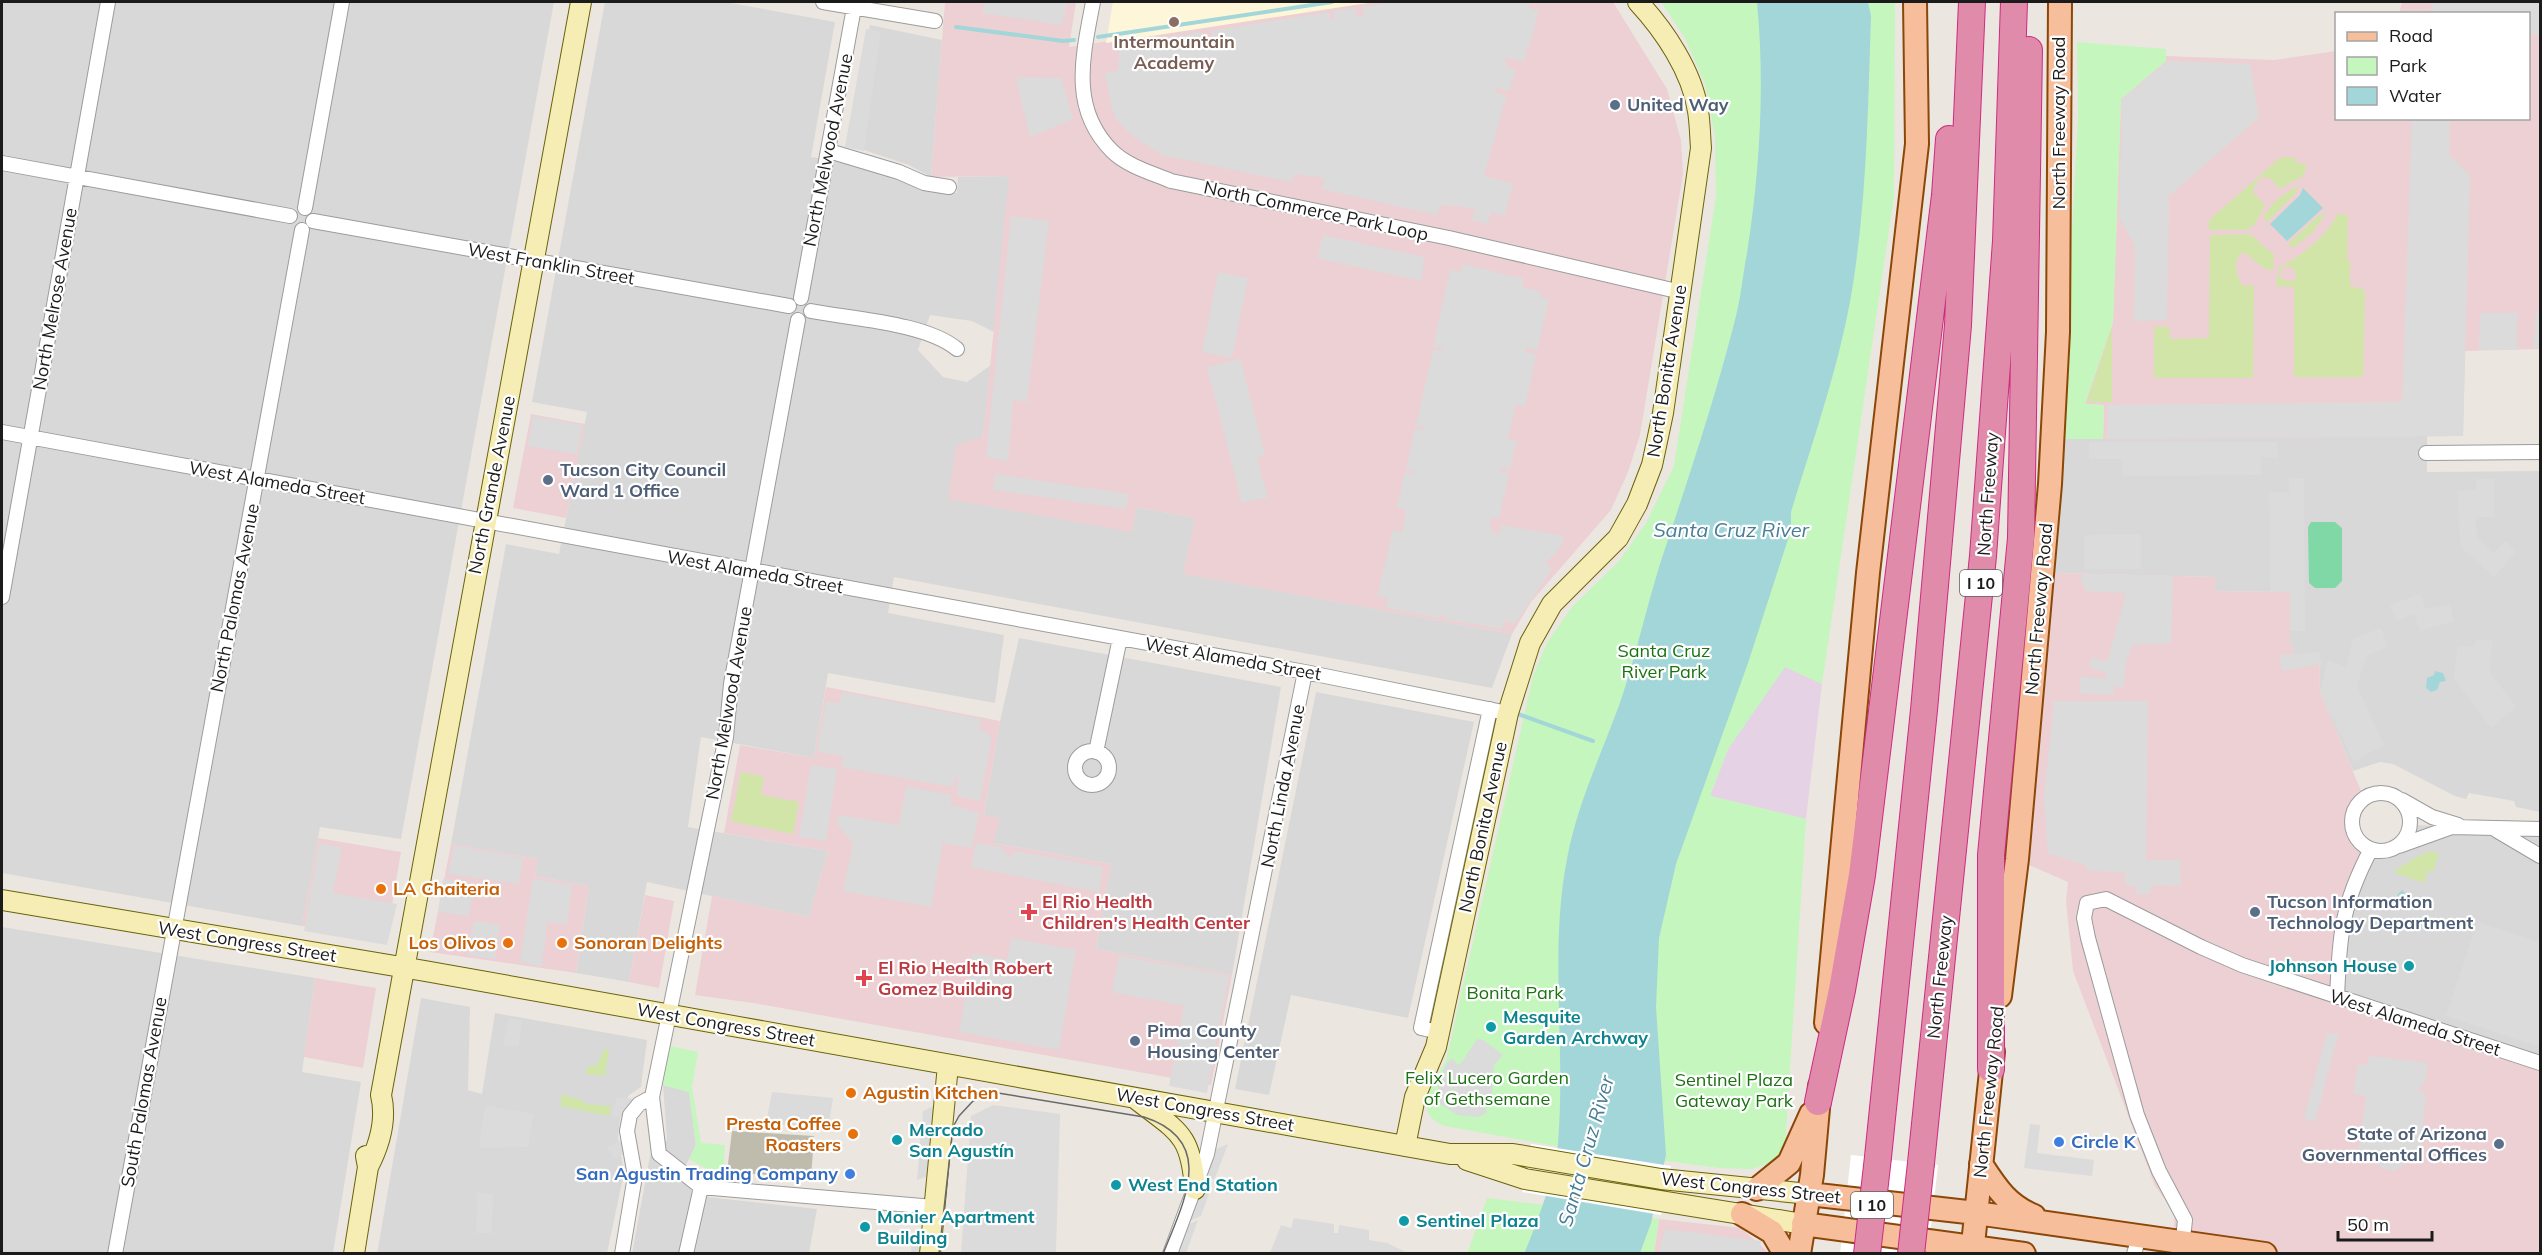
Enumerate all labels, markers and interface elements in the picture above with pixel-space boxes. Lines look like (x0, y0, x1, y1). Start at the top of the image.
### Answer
legend (2335, 12, 2530, 120)
marker: Intermountain Academy (1167, 15, 1181, 29)
text: Road (2389, 24, 2433, 47)
place label: Intermountain Academy (1113, 30, 1235, 74)
street label: North Freeway Road (2047, 37, 2070, 209)
street label: North Melwood Avenue (798, 51, 858, 248)
text: Park (2389, 54, 2428, 77)
text: Water (2389, 84, 2442, 107)
place label: United Way (1627, 93, 1729, 116)
marker: United Way (1608, 98, 1622, 112)
street label: North Commerce Park Loop (1202, 175, 1430, 246)
street label: North Melrose Avenue (27, 206, 82, 392)
street label: West Franklin Street (466, 237, 636, 290)
street label: North Bonita Avenue (1642, 283, 1691, 459)
street label: North Grande Avenue (463, 394, 520, 576)
street label: North Freeway (1972, 431, 2003, 557)
street label: West Alameda Street (187, 456, 367, 509)
place label: Tucson City Council Ward 1 Office (560, 458, 726, 502)
marker: Tucson City Council Ward 1 Office (541, 473, 555, 487)
street label: North Palomas Avenue (205, 502, 264, 694)
water label: Santa Cruz River (1653, 517, 1810, 542)
street label: North Freeway Road (2020, 522, 2057, 696)
street label: West Alameda Street (665, 545, 845, 598)
road number: I 10 (1960, 570, 2002, 596)
street label: North Melwood Avenue (700, 604, 757, 801)
street label: West Alameda Street (1143, 632, 1323, 685)
park label: Santa Cruz River Park (1618, 639, 1710, 683)
street label: North Linda Avenue (1255, 702, 1310, 870)
street label: North Bonita Avenue (1453, 739, 1512, 914)
place label: LA Chaiteria (393, 877, 500, 900)
marker: LA Chaiteria (374, 882, 388, 896)
place label: El Rio Health Children's Health Center (1042, 890, 1251, 934)
place label: Tucson Information Technology Department (2267, 890, 2473, 934)
marker: El Rio Health Children's Health Center (1020, 903, 1038, 921)
marker: Tucson Information Technology Department (2248, 905, 2262, 919)
street label: North Freeway (1922, 914, 1957, 1040)
street label: West Congress Street (156, 916, 338, 967)
place label: Los Olivos (409, 931, 496, 954)
place label: Sonoran Delights (574, 931, 723, 954)
marker: Los Olivos (501, 936, 515, 950)
marker: Sonoran Delights (555, 936, 569, 950)
place label: Johnson House (2268, 954, 2397, 977)
place label: El Rio Health Robert Gomez Building (878, 956, 1052, 1000)
marker: Johnson House (2402, 959, 2416, 973)
marker: El Rio Health Robert Gomez Building (855, 969, 873, 987)
park label: Bonita Park (1466, 981, 1564, 1004)
street label: West Alameda Street (2327, 984, 2504, 1061)
street label: South Palomas Avenue (115, 995, 172, 1189)
street label: West Congress Street (635, 998, 817, 1052)
place label: Mesquite Garden Archway (1503, 1005, 1648, 1049)
street label: North Freeway Road (1968, 1005, 2009, 1179)
place label: Pima County Housing Center (1147, 1019, 1280, 1063)
marker: Mesquite Garden Archway (1484, 1020, 1498, 1034)
marker: Pima County Housing Center (1128, 1034, 1142, 1048)
park label: Felix Lucero Garden of Gethsemane (1405, 1066, 1569, 1110)
park label: Sentinel Plaza Gateway Park (1675, 1068, 1794, 1112)
water label: Santa Cruz River (1552, 1072, 1619, 1229)
place label: Agustin Kitchen (863, 1081, 999, 1104)
street label: West Congress Street (1114, 1083, 1296, 1137)
marker: Agustin Kitchen (844, 1086, 858, 1100)
place label: Presta Coffee Roasters (726, 1112, 841, 1156)
place label: Mercado San Agustín (909, 1118, 1014, 1162)
place label: State of Arizona Governmental Offices (2302, 1122, 2487, 1166)
marker: Presta Coffee Roasters (846, 1127, 860, 1141)
place label: Circle K (2071, 1130, 2137, 1153)
marker: Mercado San Agustín (890, 1133, 904, 1147)
marker: Circle K (2052, 1135, 2066, 1149)
marker: State of Arizona Governmental Offices (2492, 1137, 2506, 1151)
place label: San Agustin Trading Company (576, 1162, 838, 1185)
marker: San Agustin Trading Company (843, 1167, 857, 1181)
street label: West Congress Street (1660, 1167, 1842, 1208)
place label: West End Station (1128, 1173, 1278, 1196)
marker: West End Station (1109, 1178, 1123, 1192)
road number: I 10 (1851, 1192, 1893, 1218)
scale bar (2338, 1204, 2432, 1242)
place label: Monier Apartment Building (877, 1205, 1035, 1249)
place label: Sentinel Plaza (1416, 1209, 1539, 1232)
text: 50 m (2347, 1213, 2389, 1236)
marker: Sentinel Plaza (1397, 1214, 1411, 1228)
marker: Monier Apartment Building (858, 1220, 872, 1234)

